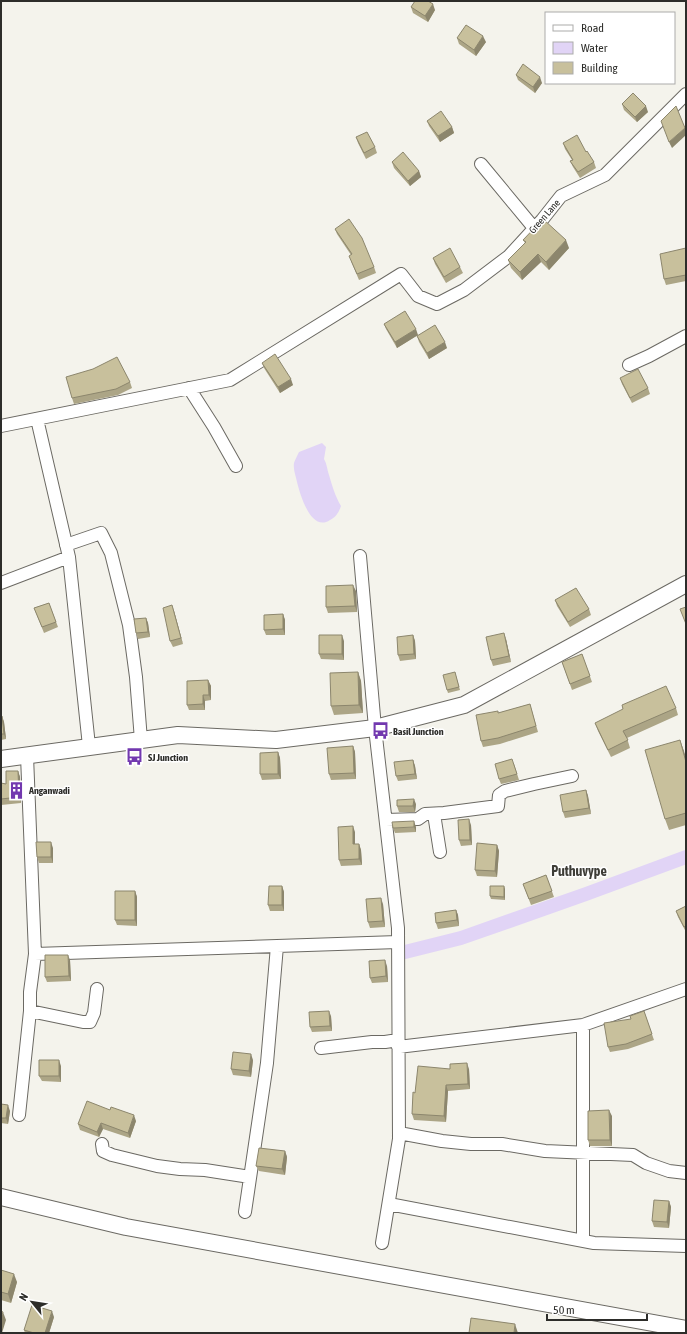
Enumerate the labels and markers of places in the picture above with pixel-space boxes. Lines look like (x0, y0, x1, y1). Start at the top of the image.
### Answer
bus stop icon: Basil Junction (370, 721, 390, 741)
place label: Basil Junction (393, 726, 444, 737)
bus stop icon: SJ Junction (125, 747, 145, 767)
place label: SJ Junction (148, 752, 188, 763)
building icon: Anganwadi (6, 780, 26, 800)
place label: Anganwadi (28, 785, 70, 796)

